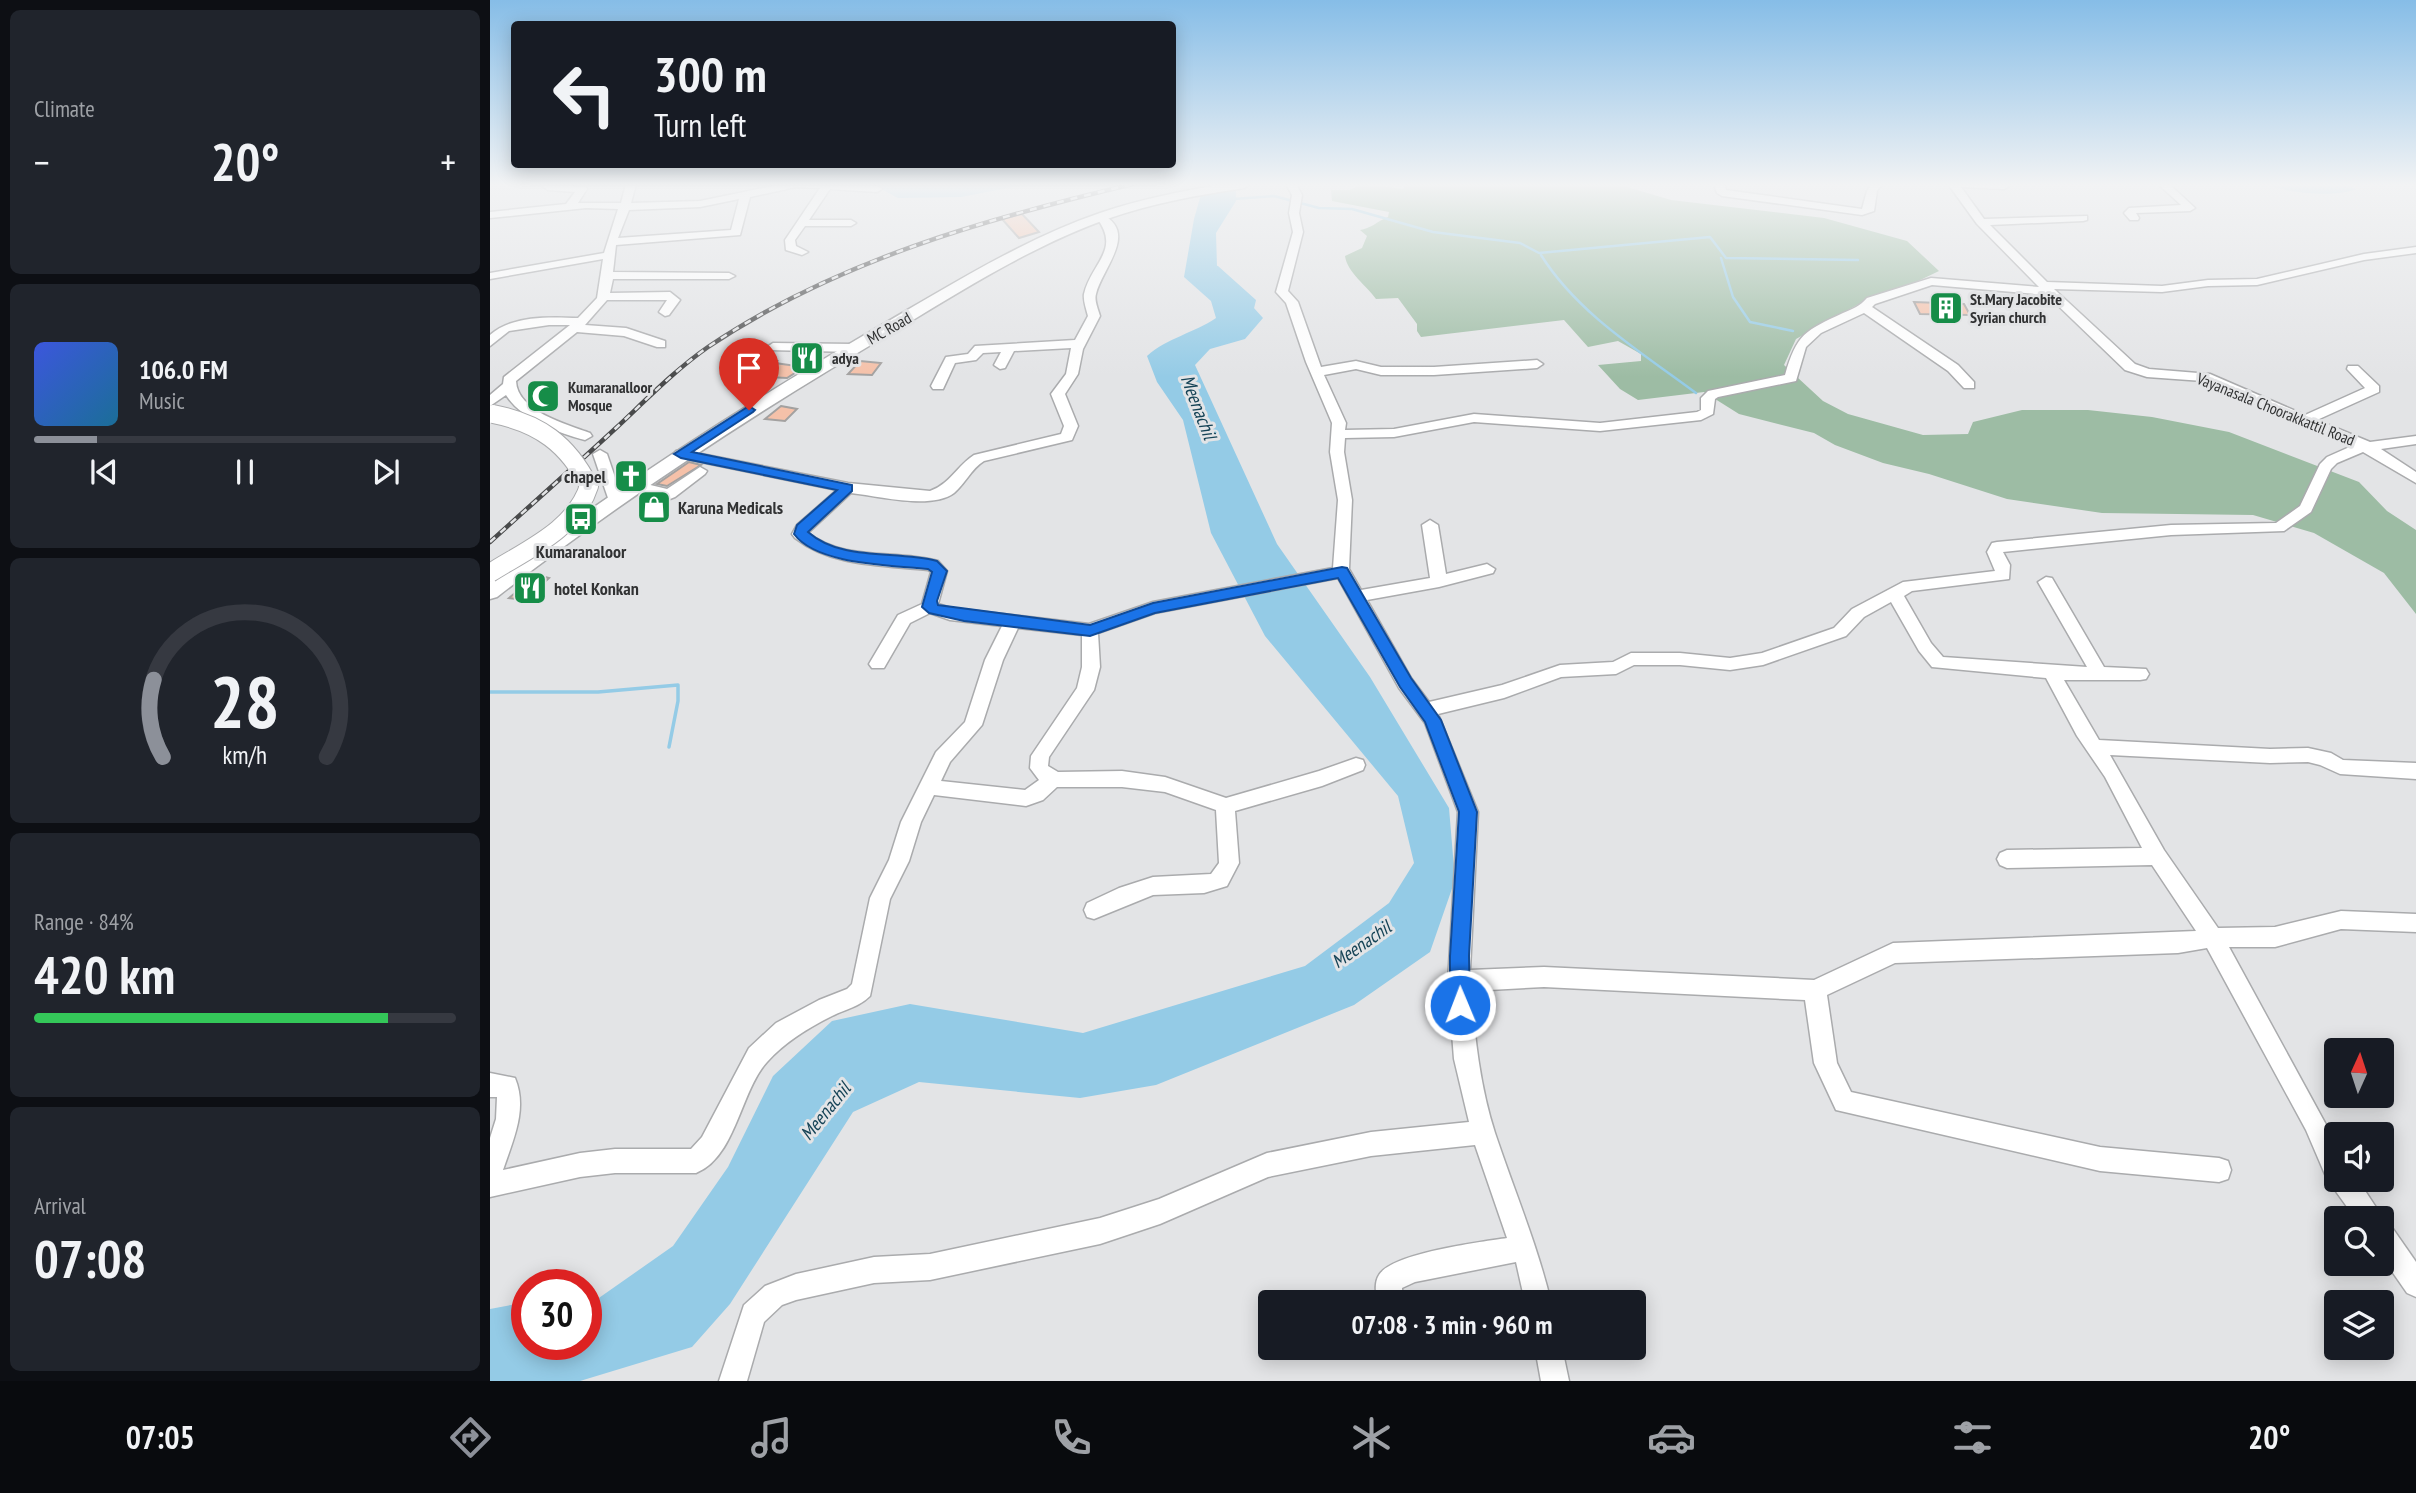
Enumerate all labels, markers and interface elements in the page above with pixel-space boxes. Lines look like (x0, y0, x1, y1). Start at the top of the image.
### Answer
text: 300 m (654, 42, 767, 106)
icon: left (539, 49, 630, 140)
text: Climate (34, 94, 95, 123)
text: Turn left (654, 104, 746, 146)
text: 20° (211, 128, 279, 195)
text: − (34, 137, 50, 186)
text: + (440, 137, 456, 186)
building icon: St.Mary Jacobite Syrian church (1927, 289, 1965, 327)
place label: St.Mary Jacobite Syrian church (1970, 289, 2062, 327)
street label: MC Road (863, 307, 915, 349)
pin (719, 338, 779, 410)
restaurant icon: adya (788, 339, 826, 377)
place label: adya (832, 348, 859, 368)
icon: arrive (730, 349, 768, 387)
text: 106.0 FM (139, 353, 228, 386)
street label: Vayanasala Choorakkattil Road (2193, 368, 2358, 450)
water label: Meenachil (1176, 371, 1223, 444)
mosque icon: Kumaranalloor Mosque (524, 377, 562, 415)
place label: Kumaranalloor Mosque (568, 377, 653, 415)
text: Music (139, 386, 185, 415)
icon: previous (85, 453, 123, 491)
icon: pause (226, 453, 264, 491)
icon: next (367, 453, 405, 491)
church icon: chapel (612, 457, 650, 495)
place label: chapel (564, 465, 607, 488)
shop icon: Karuna Medicals (635, 488, 673, 526)
place label: Karuna Medicals (678, 496, 783, 519)
bus stop icon: Kumaranaloor (562, 500, 600, 538)
place label: Kumaranaloor (536, 540, 627, 563)
restaurant icon: hotel Konkan (511, 569, 549, 607)
place label: hotel Konkan (554, 577, 639, 600)
text: 28 (210, 653, 280, 747)
text: km/h (223, 738, 267, 770)
text: Range · 84% (34, 907, 134, 936)
water label: Meenachil (1327, 914, 1397, 973)
text: 420 km (34, 941, 175, 1008)
position arrow (1423, 968, 1497, 1042)
north arrow (2324, 1038, 2394, 1108)
map controls (2324, 1038, 2394, 1360)
water label: Meenachil (795, 1076, 856, 1145)
button: sound (2324, 1122, 2394, 1192)
text: Arrival (34, 1191, 86, 1220)
button: search (2324, 1206, 2394, 1276)
text: 07:08 (34, 1225, 146, 1292)
speed limit sign: 30 (511, 1269, 602, 1360)
button: layers (2324, 1290, 2394, 1360)
text: 07:08 · 3 min · 960 m (1352, 1308, 1552, 1341)
icon: directions (446, 1413, 495, 1462)
icon: music (747, 1413, 796, 1462)
icon: phone (1047, 1413, 1096, 1462)
icon: climate (1347, 1413, 1396, 1462)
icon: car (1647, 1413, 1696, 1462)
icon: filters (1948, 1413, 1997, 1462)
text: 07:05 (126, 1416, 195, 1458)
text: 20° (2248, 1416, 2290, 1458)

